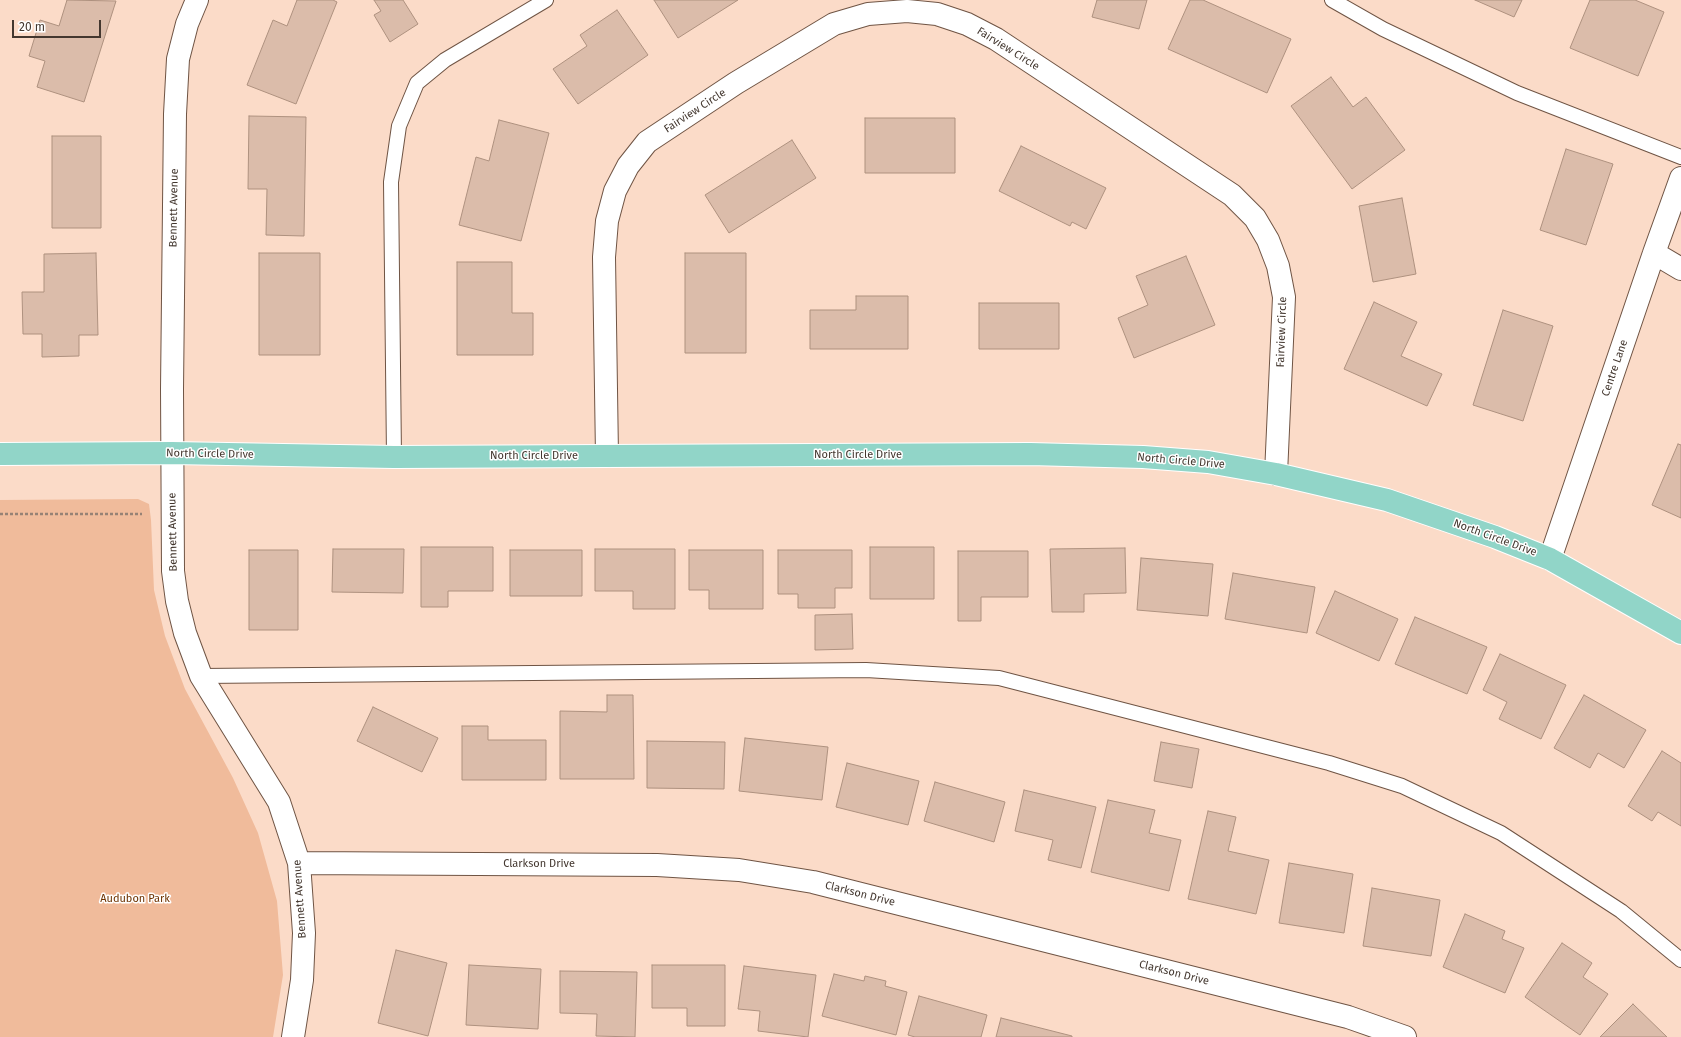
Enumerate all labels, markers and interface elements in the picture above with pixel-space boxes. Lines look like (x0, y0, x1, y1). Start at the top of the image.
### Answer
scale bar (14, 12, 103, 38)
text: 20 m (19, 20, 45, 34)
street label: Fairview Circle (974, 25, 1042, 73)
street label: Fairview Circle (662, 86, 728, 136)
street label: Bennett Avenue (167, 168, 181, 248)
street label: Fairview Circle (1274, 296, 1290, 368)
street label: Centre Lane (1599, 338, 1631, 398)
street label: North Circle Drive (166, 447, 254, 461)
street label: North Circle Drive (814, 448, 902, 462)
street label: North Circle Drive (490, 449, 578, 463)
street label: North Circle Drive (1137, 451, 1225, 471)
street label: Bennett Avenue (166, 492, 180, 572)
street label: North Circle Drive (1451, 517, 1539, 559)
street label: Clarkson Drive (503, 857, 575, 871)
street label: Bennett Avenue (291, 859, 309, 939)
street label: Clarkson Drive (824, 879, 896, 909)
park label: Audubon Park (100, 892, 170, 906)
street label: Clarkson Drive (1138, 958, 1210, 988)

